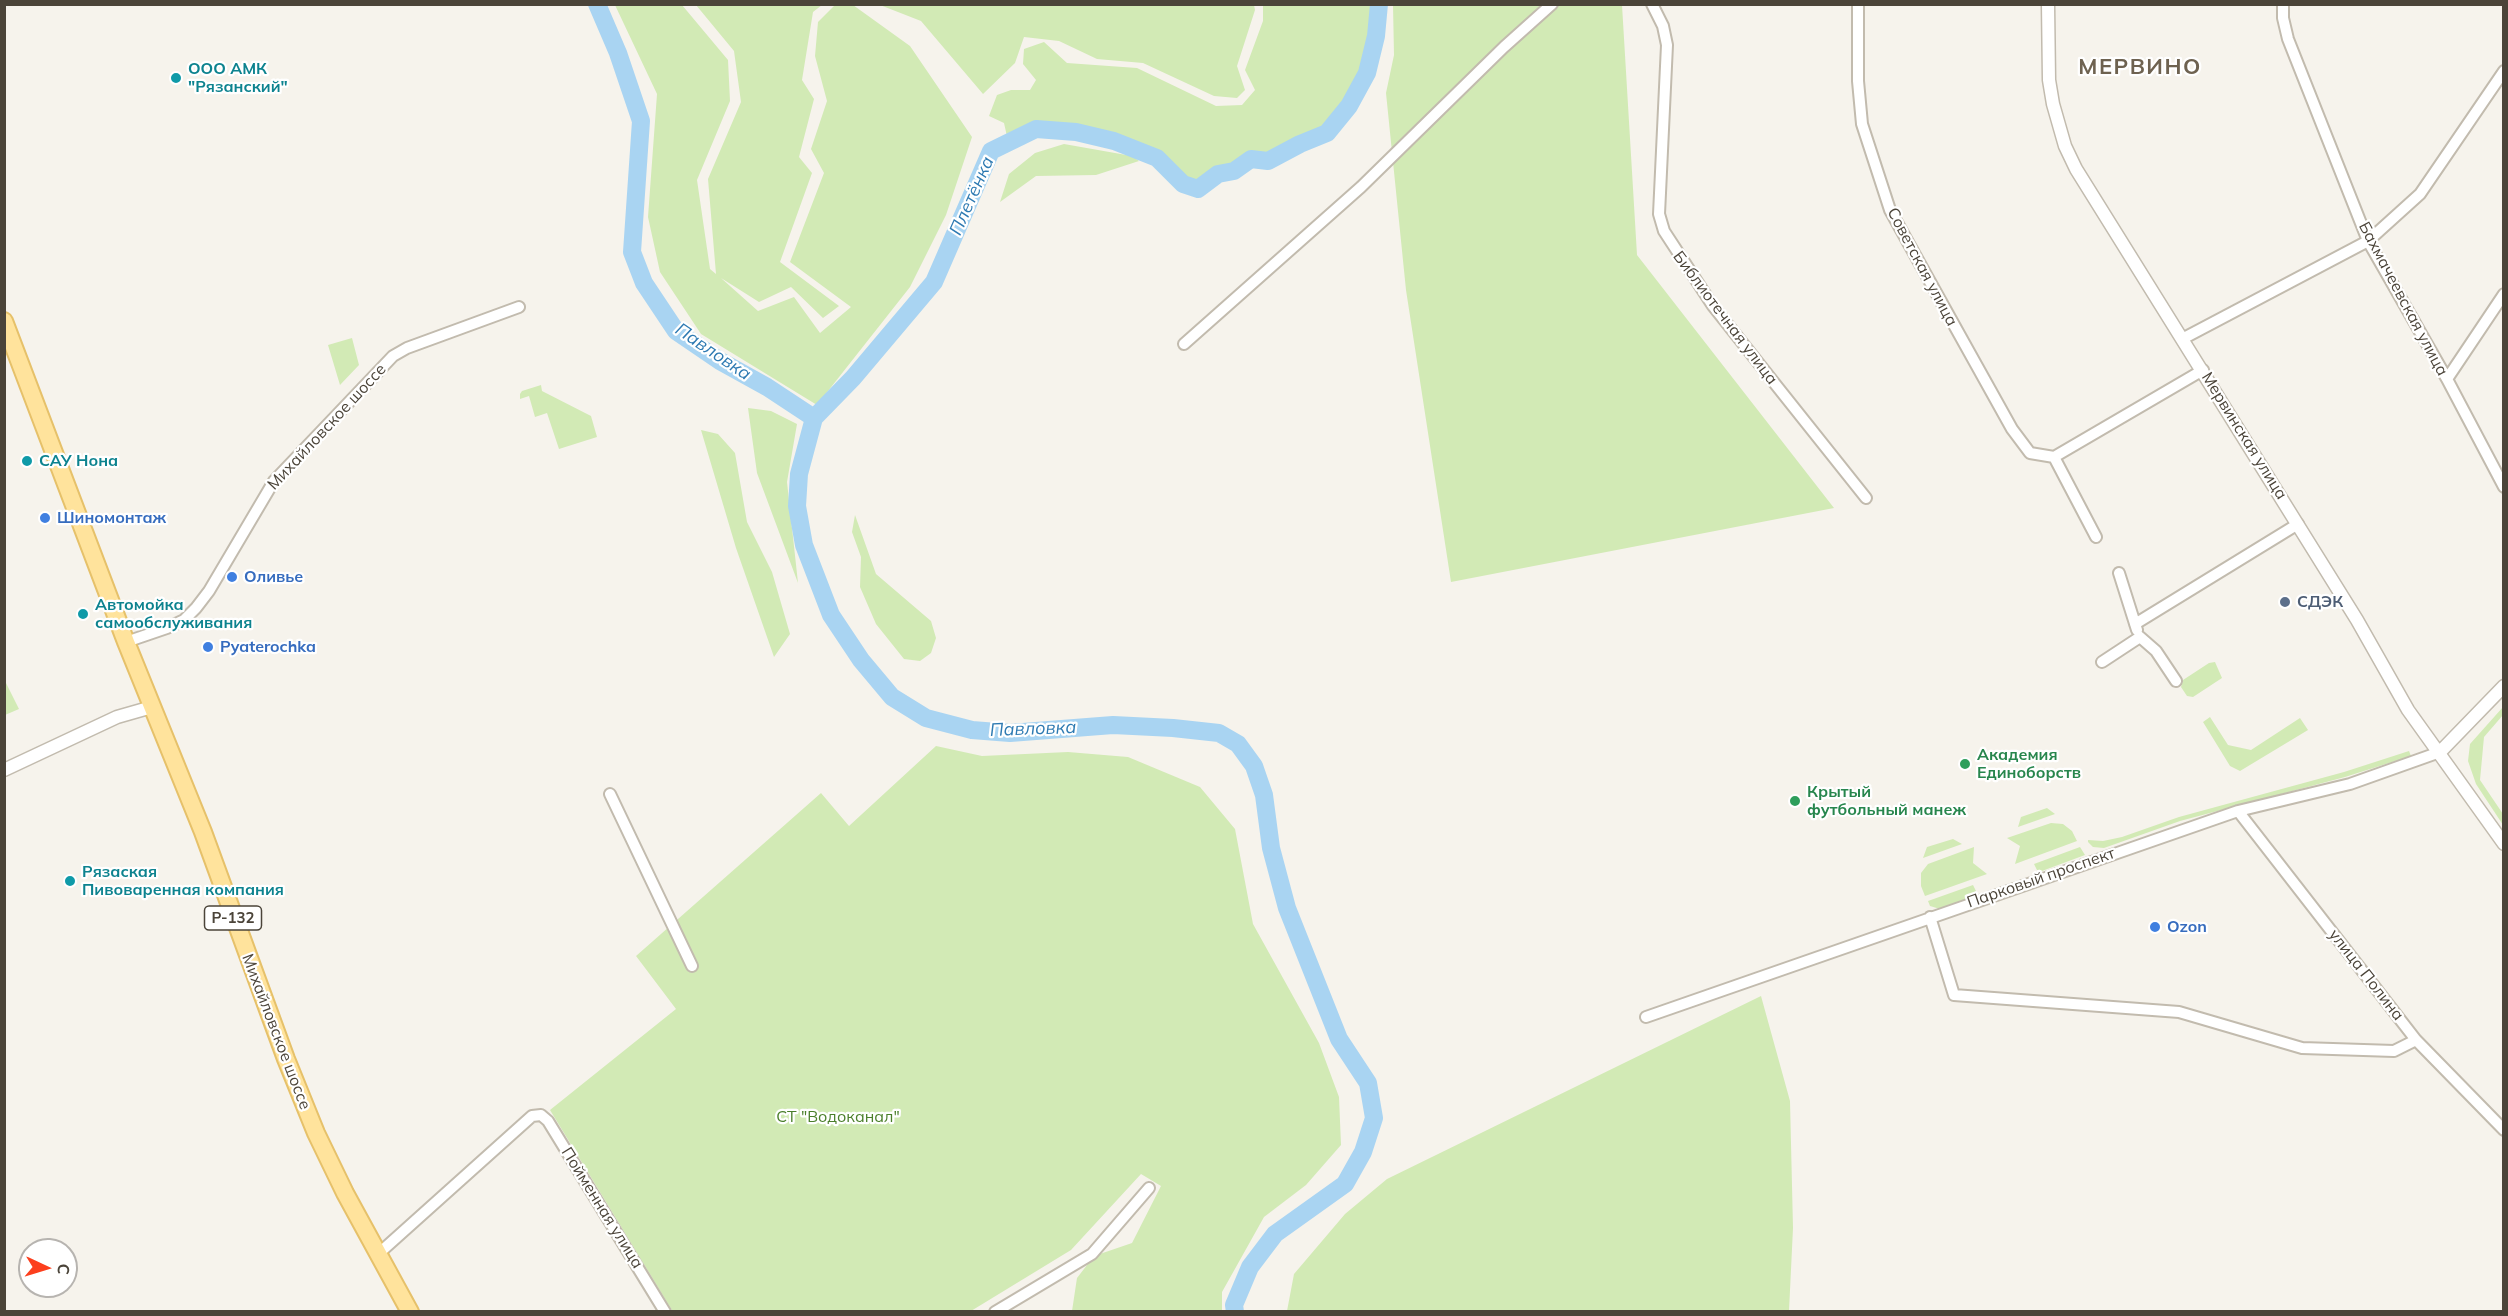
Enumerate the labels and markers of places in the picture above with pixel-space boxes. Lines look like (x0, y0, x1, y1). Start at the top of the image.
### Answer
place label: ООО АМК "Рязанский" (188, 59, 288, 97)
marker: ООО АМК "Рязанский" (169, 71, 183, 85)
place label: САУ Нона (39, 451, 118, 471)
marker: САУ Нона (20, 454, 34, 468)
place label: Шиномонтаж (57, 508, 166, 528)
marker: Шиномонтаж (38, 511, 52, 525)
place label: Оливье (244, 567, 303, 587)
marker: Оливье (225, 570, 239, 584)
place label: СДЭК (2297, 592, 2343, 612)
place label: Автомойка самообслуживания (95, 595, 252, 633)
marker: СДЭК (2278, 595, 2292, 609)
marker: Автомойка самообслуживания (76, 607, 90, 621)
place label: Pyaterochka (220, 637, 316, 657)
marker: Pyaterochka (201, 640, 215, 654)
place label: Академия Единоборств (1977, 745, 2081, 783)
marker: Академия Единоборств (1958, 757, 1972, 771)
place label: Крытый футбольный манеж (1807, 782, 1966, 820)
marker: Крытый футбольный манеж (1788, 794, 1802, 808)
place label: Рязаская Пивоваренная компания (82, 862, 284, 900)
marker: Рязаская Пивоваренная компания (63, 874, 77, 888)
place label: Ozon (2167, 917, 2207, 937)
marker: Ozon (2148, 920, 2162, 934)

